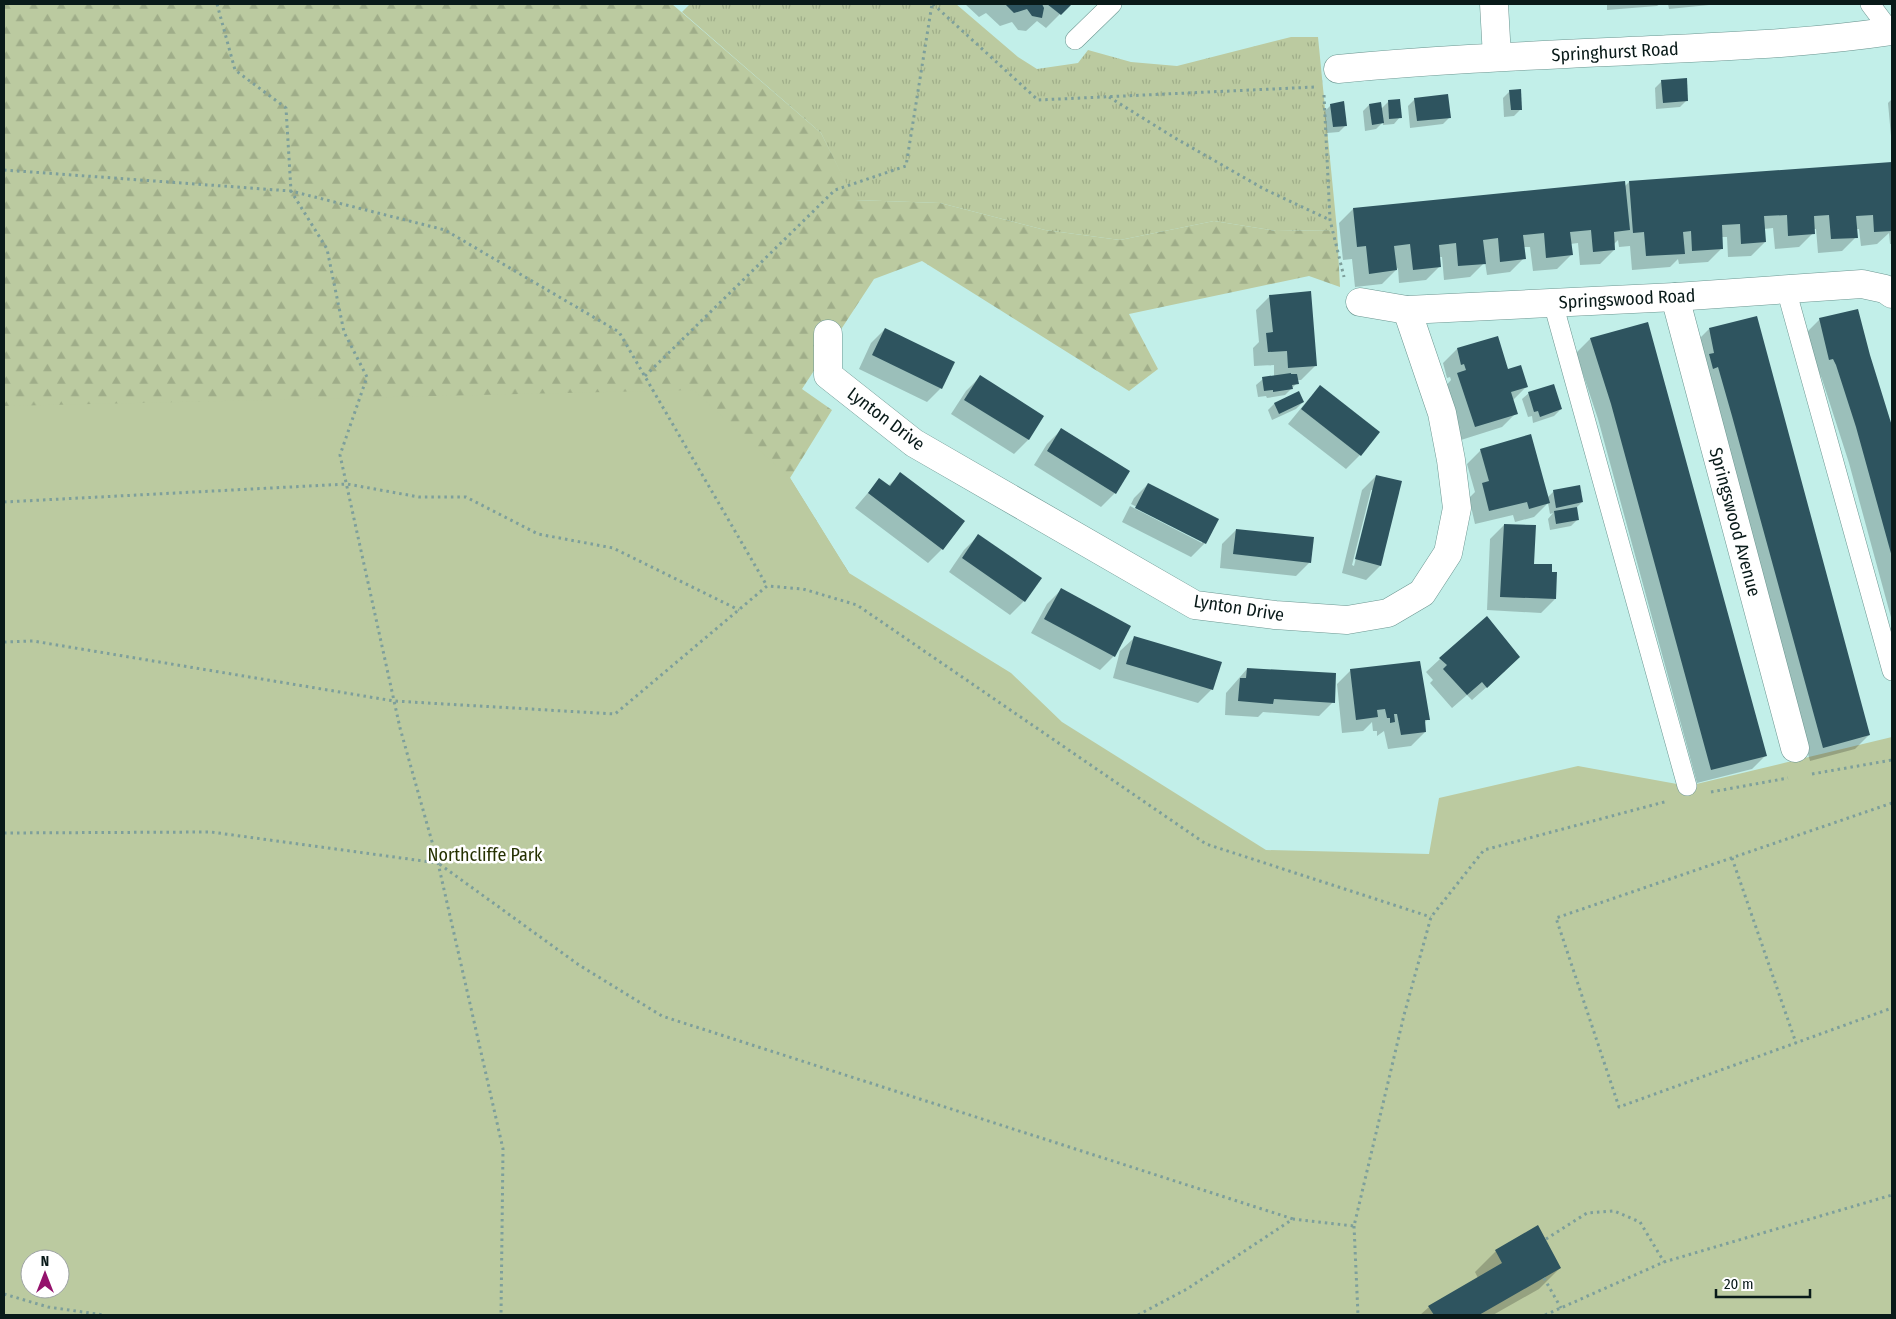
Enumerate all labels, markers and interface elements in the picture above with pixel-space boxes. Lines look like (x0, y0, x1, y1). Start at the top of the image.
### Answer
street label: Springhurst Road (1551, 38, 1679, 66)
street label: Springswood Road (1558, 284, 1696, 314)
street label: Lynton Drive (843, 383, 929, 455)
street label: Springswood Avenue (1705, 445, 1766, 599)
street label: Lynton Drive (1192, 590, 1286, 626)
park label: Northcliffe Park (428, 844, 543, 866)
north arrow (20, 1249, 70, 1299)
text: N (41, 1253, 49, 1270)
scale bar (1716, 1266, 1810, 1298)
text: 20 m (1724, 1275, 1754, 1293)

